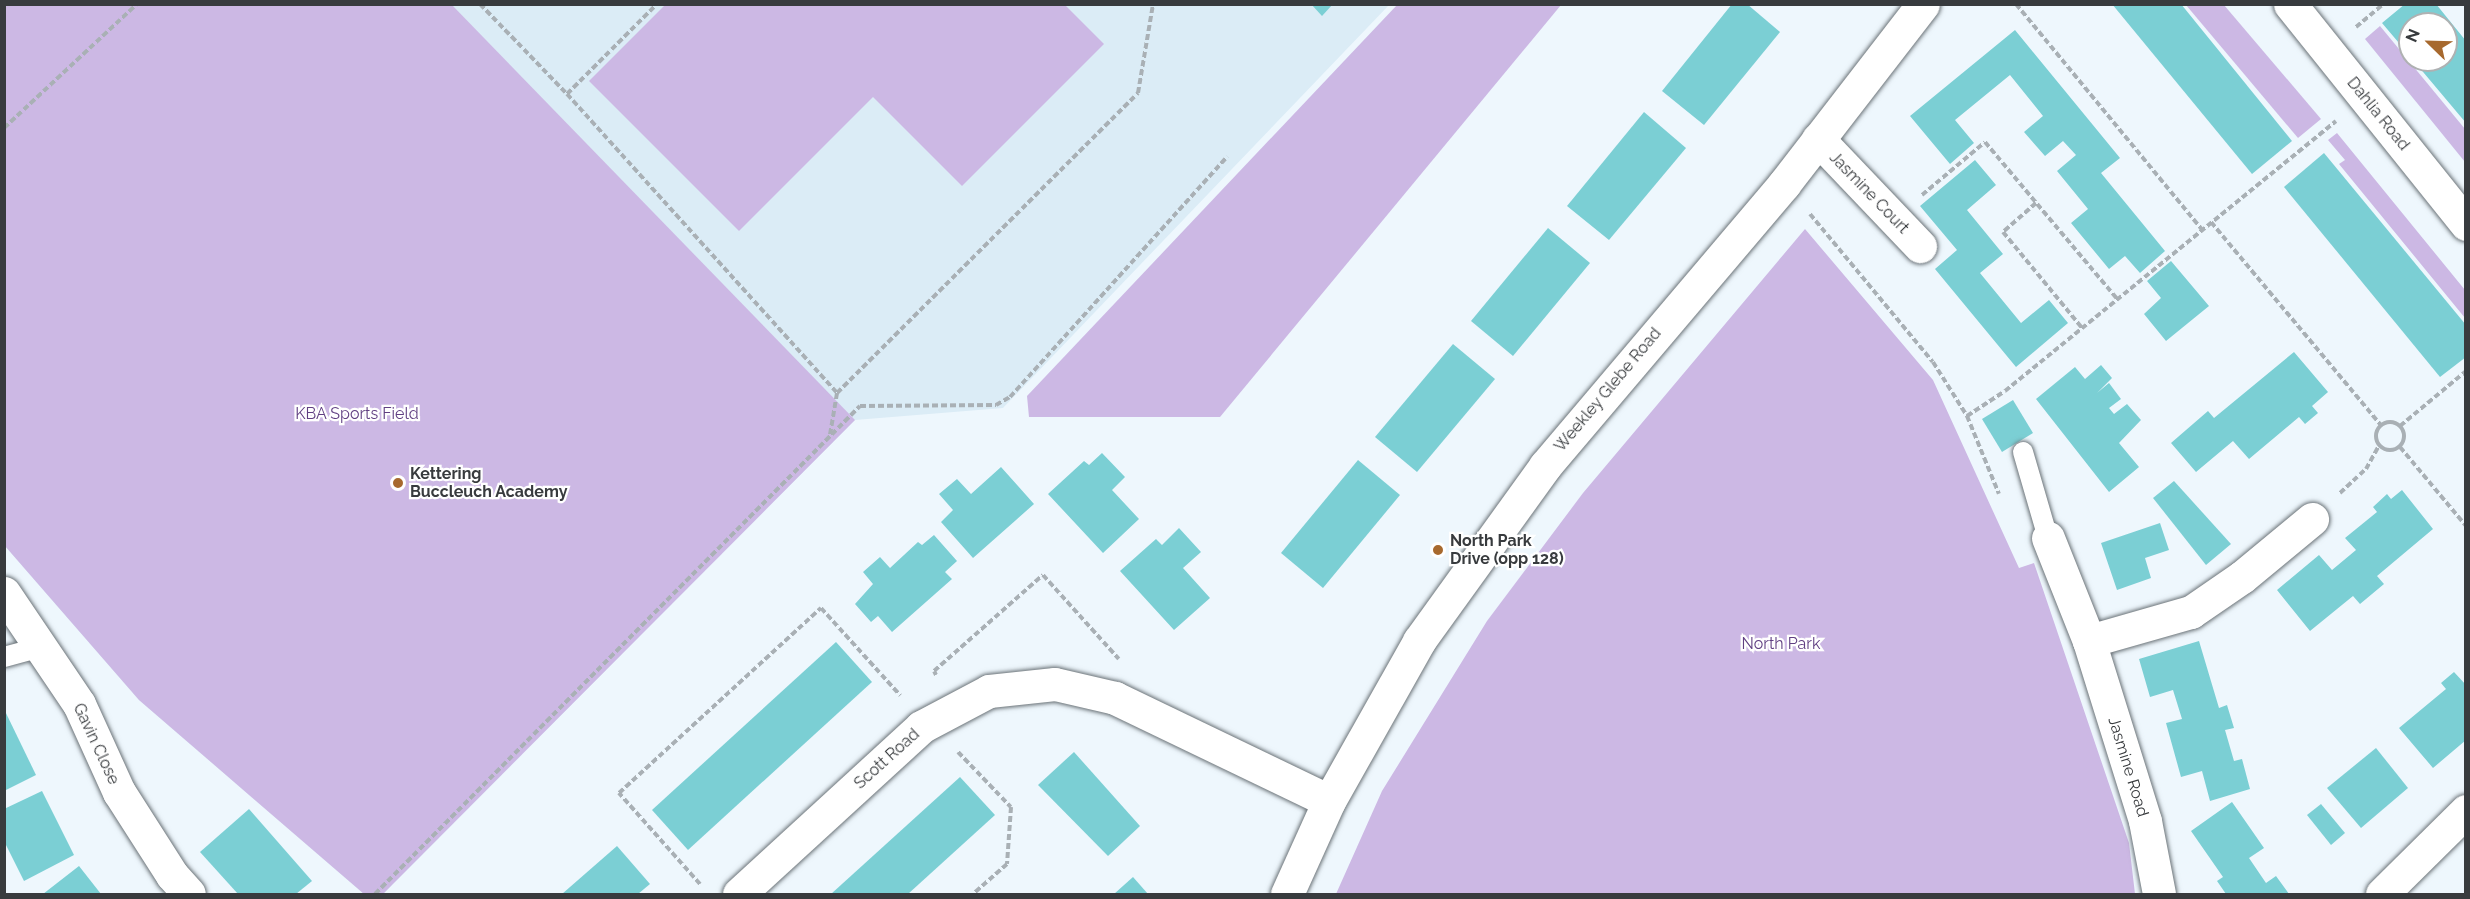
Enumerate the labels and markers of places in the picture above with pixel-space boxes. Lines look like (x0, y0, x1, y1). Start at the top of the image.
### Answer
place label: Kettering Buccleuch Academy (410, 464, 568, 502)
marker: Kettering Buccleuch Academy (391, 476, 405, 490)
place label: North Park Drive (opp 128) (1450, 531, 1564, 569)
marker: North Park Drive (opp 128) (1431, 543, 1445, 557)

